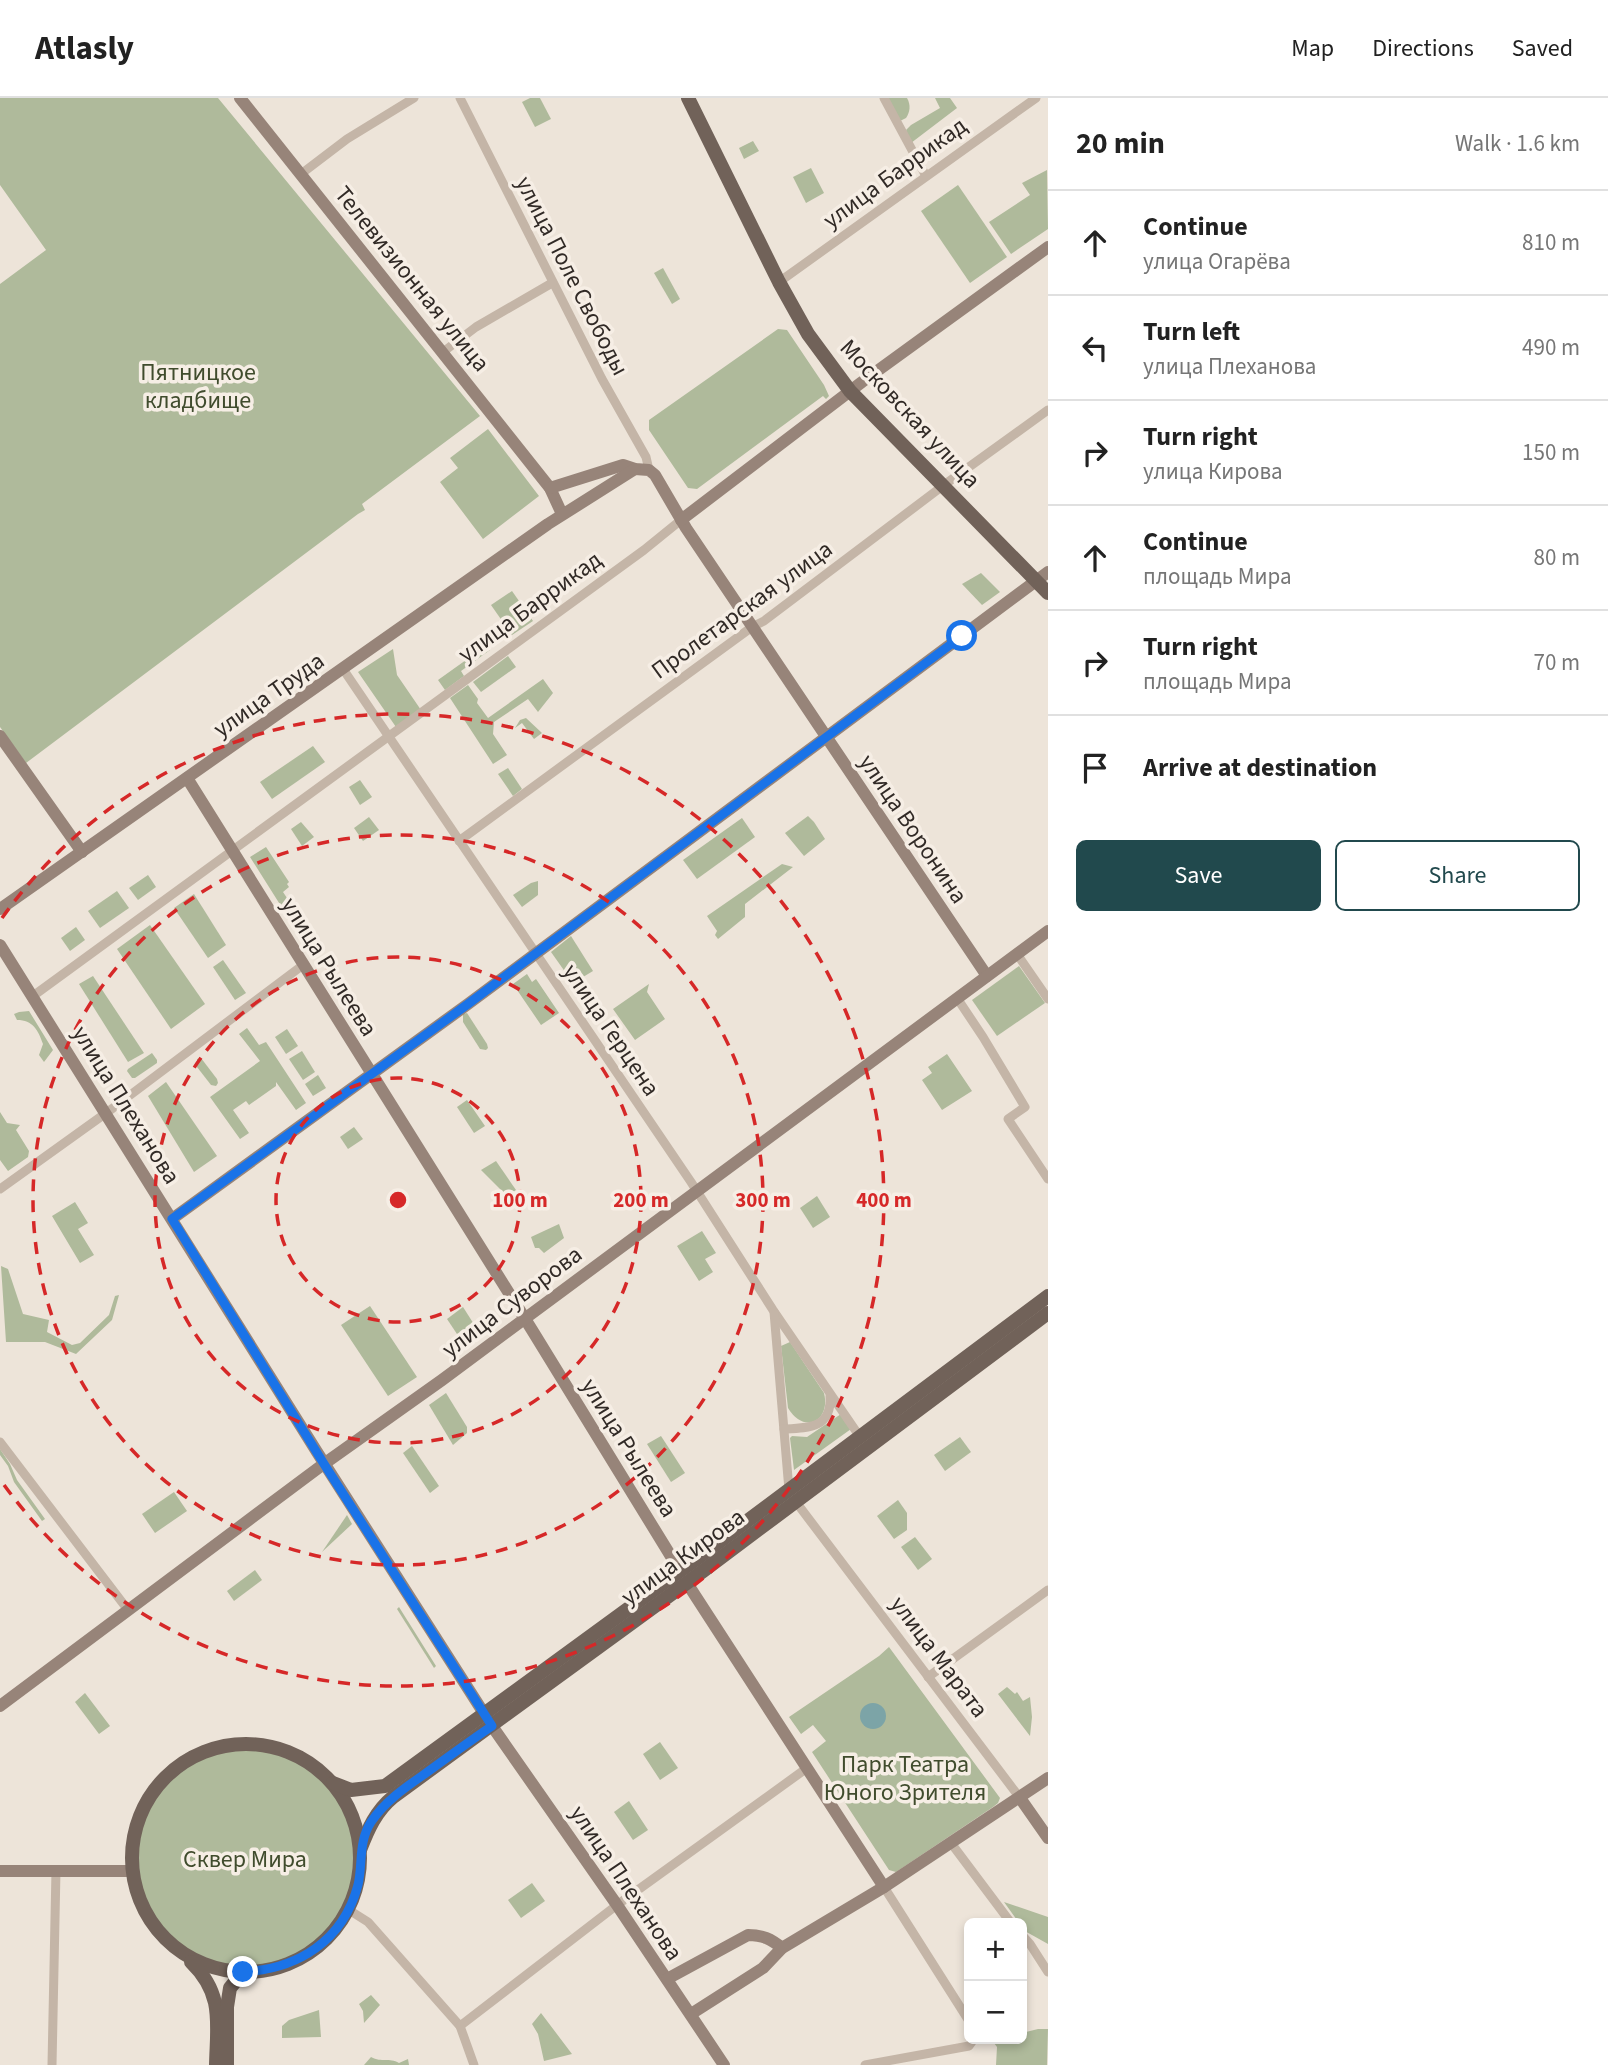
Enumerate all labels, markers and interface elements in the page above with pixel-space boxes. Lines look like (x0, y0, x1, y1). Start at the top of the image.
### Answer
text: Atlasly (35, 25, 134, 72)
text: Map (1291, 31, 1334, 66)
text: Directions (1372, 31, 1474, 66)
text: Saved (1512, 31, 1573, 66)
street label: улица Баррикад (816, 109, 974, 237)
text: 20 min (1076, 122, 1165, 165)
text: Walk · 1.6 km (1455, 127, 1580, 160)
street label: улица Поле Свободы (507, 170, 637, 382)
street label: Телевизионная улица (326, 179, 498, 379)
text: Continue (1143, 208, 1248, 245)
icon: ahead (1076, 224, 1114, 262)
text: 810 m (1522, 226, 1580, 259)
text: улица Огарёва (1143, 245, 1291, 278)
text: Turn left (1143, 313, 1240, 350)
icon: left (1076, 329, 1114, 367)
text: 490 m (1522, 331, 1580, 364)
street label: Московская улица (831, 332, 989, 496)
text: улица Плеханова (1143, 350, 1316, 383)
park label: Пятницкое кладбище (140, 355, 256, 418)
text: Turn right (1143, 418, 1258, 455)
icon: right (1076, 434, 1114, 472)
text: 150 m (1522, 436, 1580, 469)
text: улица Кирова (1143, 455, 1283, 488)
text: Continue (1143, 523, 1248, 560)
street label: Пролетарская улица (644, 532, 840, 688)
icon: ahead (1076, 539, 1114, 577)
text: 80 m (1533, 541, 1580, 574)
street label: улица Баррикад (451, 543, 609, 671)
text: площадь Мира (1143, 560, 1292, 593)
route start (946, 620, 977, 651)
text: Turn right (1143, 628, 1258, 665)
street label: улица Труда (206, 644, 332, 746)
icon: right (1076, 644, 1114, 682)
text: 70 m (1533, 646, 1580, 679)
text: площадь Мира (1143, 665, 1292, 698)
street label: улица Воронина (850, 747, 976, 911)
icon: arrive (1076, 749, 1114, 787)
text: Arrive at destination (1143, 749, 1377, 786)
button: Save (1076, 840, 1321, 911)
button: Share (1335, 840, 1580, 911)
street label: улица Рылеева (272, 891, 386, 1043)
street label: улица Герцена (554, 957, 668, 1103)
street label: улица Плеханова (63, 1019, 189, 1191)
text: 100 m (492, 1185, 548, 1215)
text: 200 m (613, 1185, 669, 1215)
text: 300 m (735, 1185, 791, 1215)
text: 400 m (856, 1185, 912, 1215)
centre of rings (386, 1188, 410, 1212)
street label: улица Суворова (434, 1237, 590, 1367)
street label: улица Рылеева (572, 1372, 686, 1524)
street label: улица Кирова (614, 1500, 752, 1614)
street label: улица Марата (882, 1589, 996, 1725)
park label: Парк Театра Юного Зрителя (824, 1747, 986, 1810)
street label: улица Плеханова (561, 1798, 691, 1968)
park label: Сквер Мира (183, 1842, 307, 1877)
map controls (964, 1918, 1027, 2044)
button: + (964, 1918, 1027, 1981)
route end (227, 1956, 258, 1987)
button: − (964, 1981, 1027, 2044)

